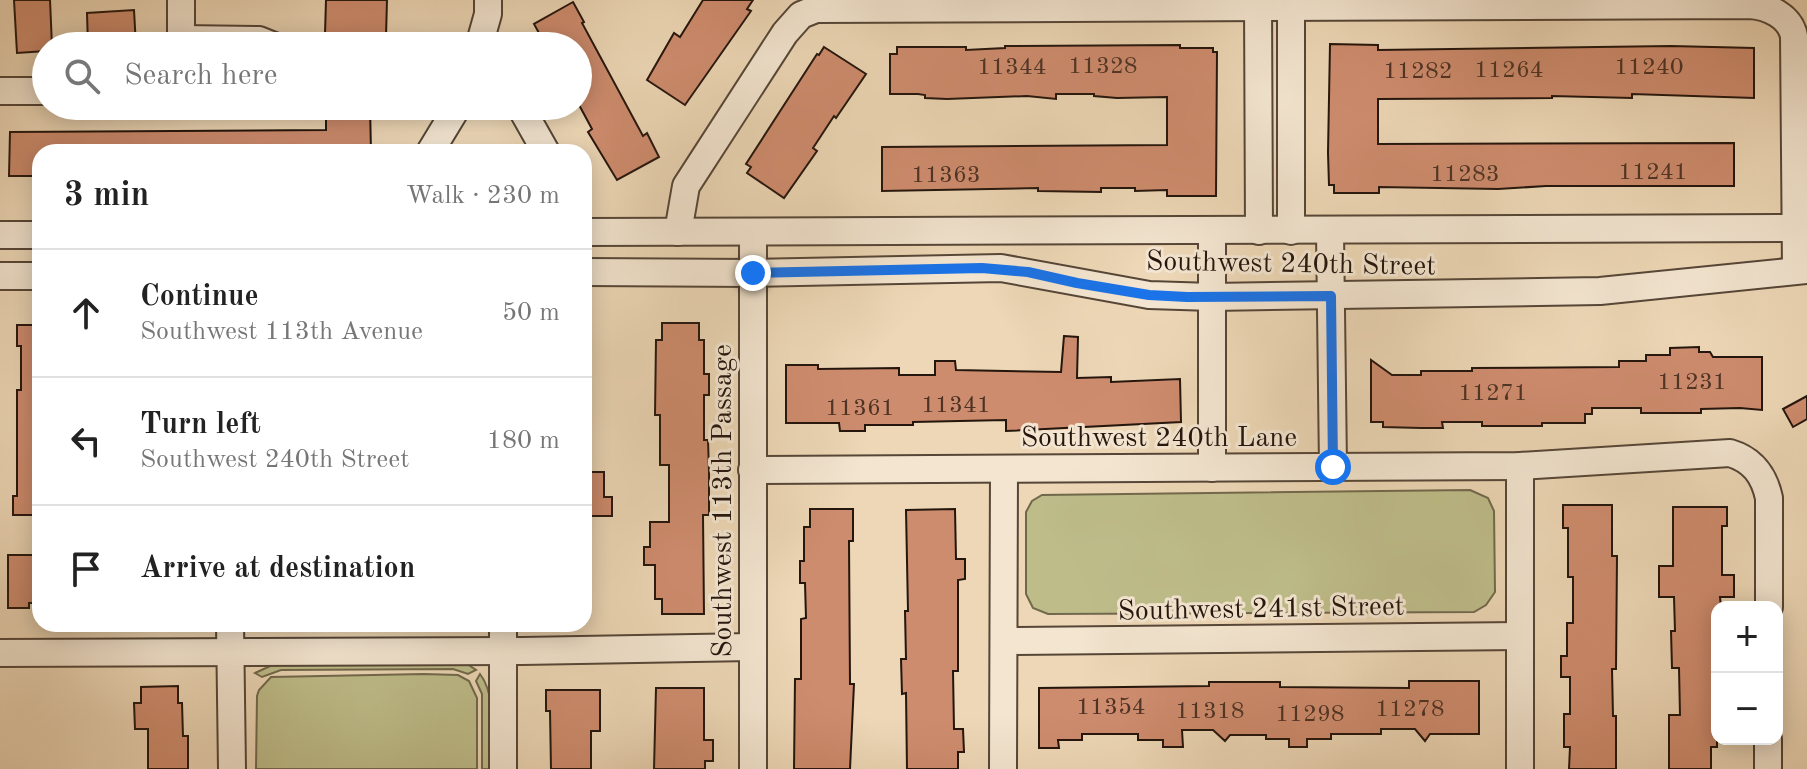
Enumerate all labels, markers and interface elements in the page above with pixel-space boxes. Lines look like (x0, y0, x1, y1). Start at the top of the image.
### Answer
search box (32, 32, 592, 120)
icon: search (60, 54, 104, 98)
house number: 11328 (1068, 55, 1138, 79)
house number: 11344 (977, 56, 1047, 80)
house number: 11240 (1614, 56, 1684, 80)
house number: 11264 (1474, 59, 1544, 83)
house number: 11282 (1383, 60, 1453, 84)
text: Search here (124, 61, 278, 91)
house number: 11241 (1618, 161, 1688, 185)
house number: 11283 (1430, 163, 1500, 187)
house number: 11363 (911, 164, 981, 188)
text: 3 min (64, 179, 149, 213)
text: Walk · 230 m (406, 183, 560, 209)
street label: Southwest 240th Street (1146, 248, 1436, 282)
route end (735, 255, 771, 291)
text: Continue (140, 282, 259, 312)
icon: ahead (64, 291, 108, 335)
text: 50 m (502, 300, 560, 326)
text: Southwest 113th Avenue (140, 319, 423, 345)
street label: Southwest 113th Passage (710, 344, 738, 658)
house number: 11231 (1657, 371, 1727, 395)
house number: 11271 (1458, 382, 1528, 406)
house number: 11341 (921, 394, 991, 418)
house number: 11361 (825, 397, 895, 421)
text: Turn left (140, 410, 261, 440)
icon: left (64, 419, 108, 463)
street label: Southwest 240th Lane (1021, 425, 1297, 453)
text: 180 m (487, 428, 560, 454)
text: Southwest 240th Street (140, 447, 409, 473)
route start (1315, 449, 1351, 485)
icon: arrive (64, 547, 108, 591)
text: Arrive at destination (140, 554, 415, 584)
street label: Southwest 241st Street (1117, 593, 1405, 627)
map controls (1711, 601, 1783, 745)
button: + (1711, 601, 1783, 673)
button: − (1711, 673, 1783, 745)
house number: 11354 (1076, 696, 1146, 720)
house number: 11278 (1375, 698, 1445, 722)
house number: 11318 (1175, 700, 1245, 724)
house number: 11298 (1275, 703, 1345, 727)

